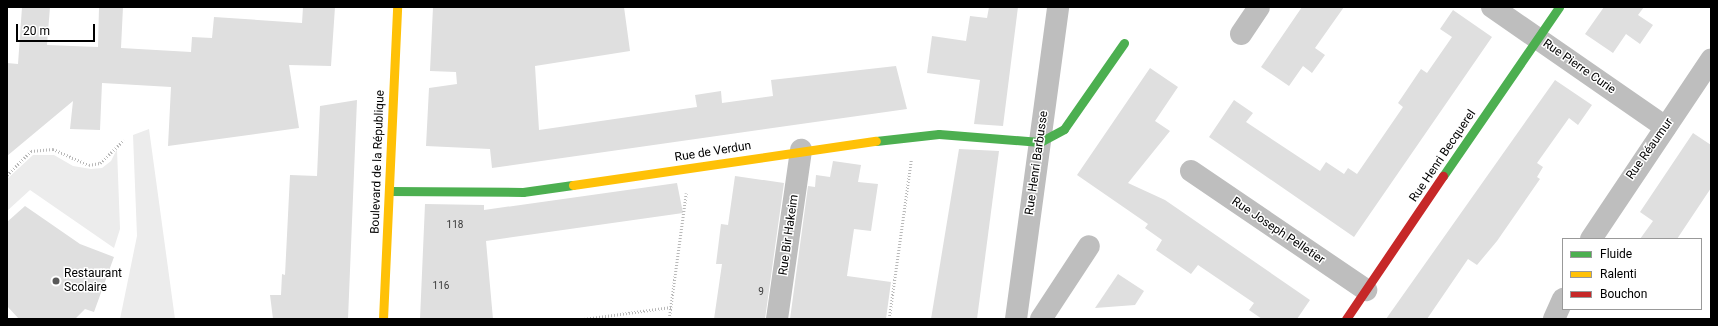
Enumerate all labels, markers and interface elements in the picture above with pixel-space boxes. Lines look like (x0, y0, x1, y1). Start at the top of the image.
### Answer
scale bar (18, 16, 97, 42)
text: 20 m (23, 24, 50, 38)
street label: Rue Pierre Curie (1540, 37, 1618, 97)
street label: Boulevard de la République (368, 90, 388, 234)
street label: Rue Henri Becquerel (1407, 107, 1479, 205)
street label: Rue Henri Barbusse (1023, 110, 1051, 216)
street label: Rue Réaumur (1624, 116, 1676, 182)
street label: Rue de Verdun (674, 139, 752, 165)
street label: Rue Bir Hakeim (776, 194, 802, 276)
street label: Rue Joseph Pelletier (1229, 195, 1327, 267)
house number: 118 (447, 219, 463, 231)
legend (1562, 238, 1702, 310)
text: Fluide (1600, 247, 1632, 261)
place label: Restaurant Scolaire (64, 267, 122, 295)
text: Ralenti (1600, 267, 1637, 281)
marker: Restaurant Scolaire (51, 276, 61, 286)
house number: 116 (433, 280, 449, 292)
house number: 9 (758, 286, 764, 298)
text: Bouchon (1600, 287, 1647, 301)

